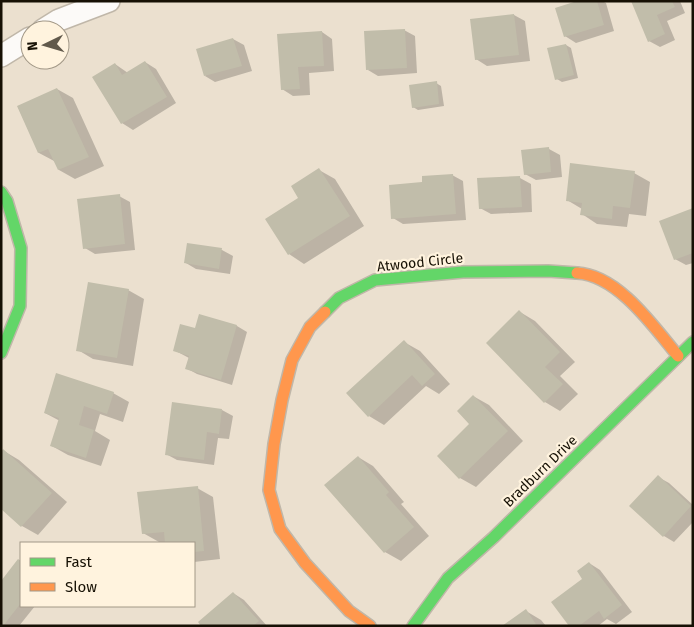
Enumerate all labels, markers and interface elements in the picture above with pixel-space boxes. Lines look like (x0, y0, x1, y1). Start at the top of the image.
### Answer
north arrow (20, 20, 70, 70)
text: N (24, 41, 41, 51)
street label: Atwood Circle (376, 250, 464, 275)
street label: Bradburn Drive (500, 432, 581, 511)
legend (20, 542, 195, 607)
text: Fast (65, 553, 92, 571)
text: Slow (65, 578, 97, 596)

